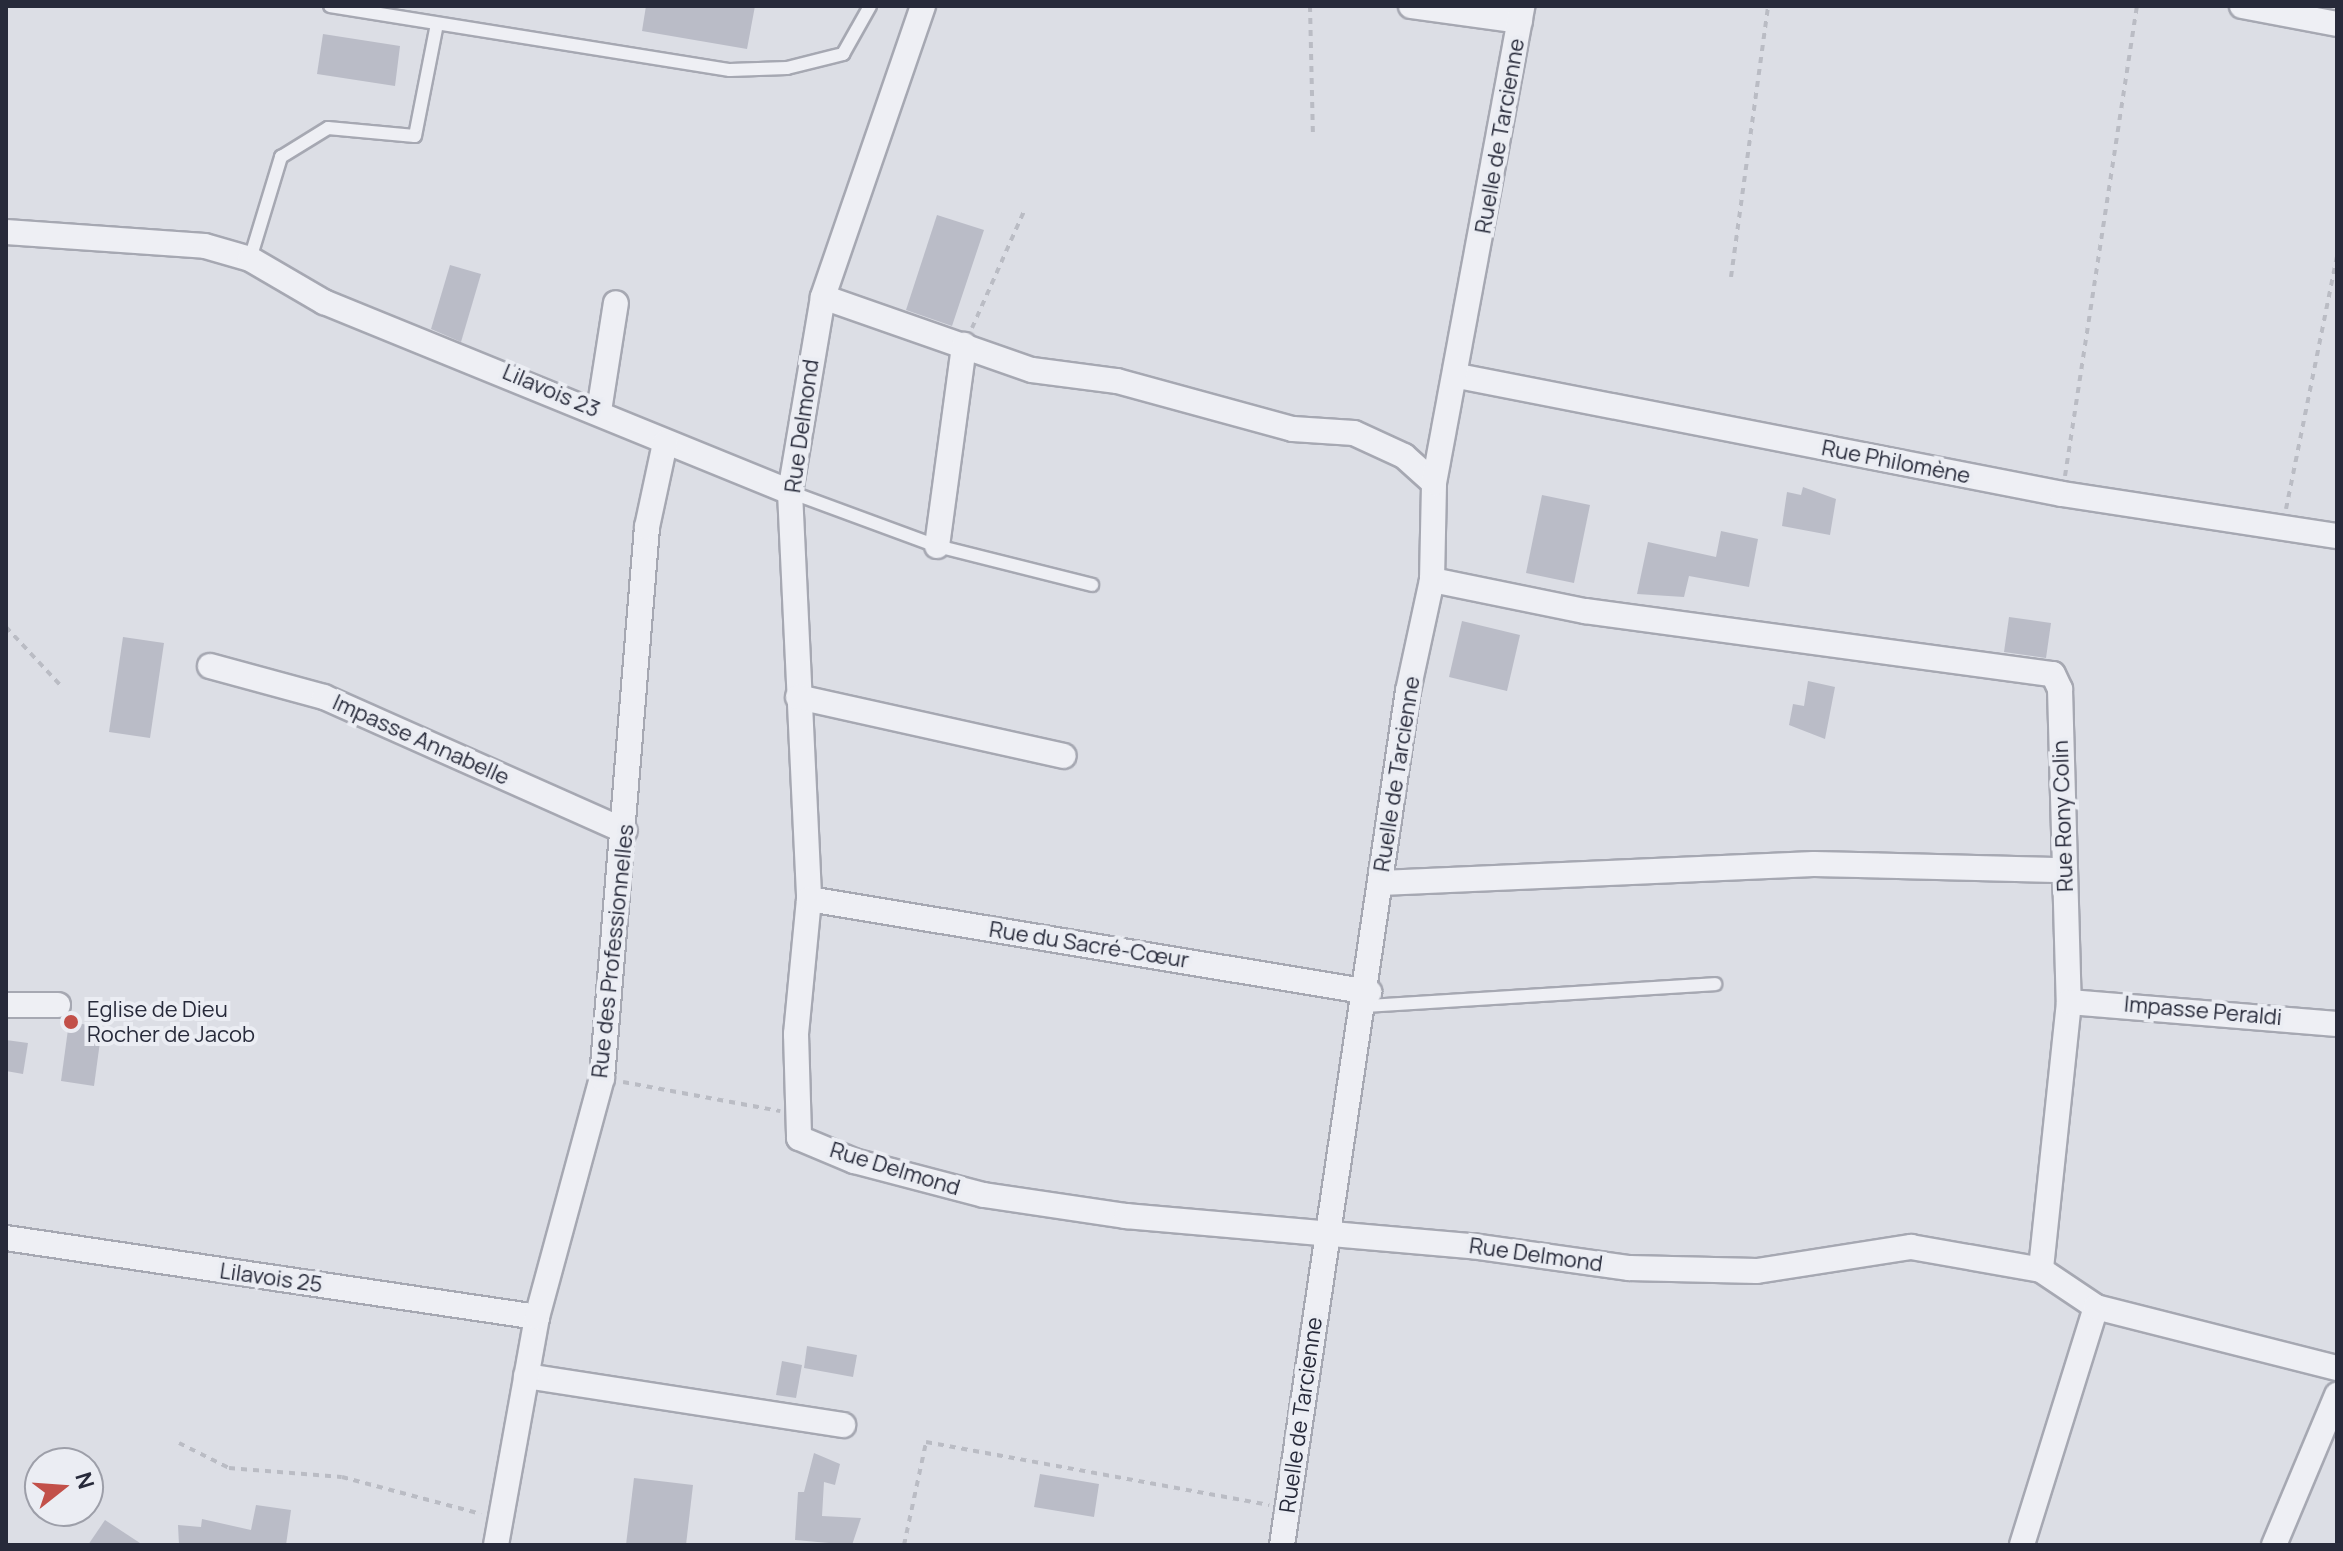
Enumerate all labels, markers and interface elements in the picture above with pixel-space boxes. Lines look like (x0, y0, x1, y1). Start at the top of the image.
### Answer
street label: Ruelle de Tarcienne (1470, 36, 1530, 236)
street label: Rue Delmond (780, 358, 824, 494)
street label: Lilavois 23 (499, 359, 603, 423)
street label: Rue Philomène (1819, 435, 1973, 489)
street label: Ruelle de Tarcienne (1369, 674, 1425, 874)
street label: Impasse Annabelle (329, 689, 513, 791)
street label: Rue Rony Colin (2047, 740, 2079, 892)
street label: Rue des Professionnelles (587, 823, 639, 1079)
street label: Rue du Sacré-Cœur (987, 916, 1191, 974)
street label: Impasse Peraldi (2123, 991, 2283, 1031)
place label: Eglise de Dieu Rocher de Jacob (87, 996, 255, 1048)
marker: Eglise de Dieu Rocher de Jacob (62, 1013, 80, 1031)
street label: Rue Delmond (827, 1137, 963, 1201)
street label: Rue Delmond (1468, 1233, 1604, 1277)
street label: Lilavois 25 (218, 1258, 324, 1298)
street label: Ruelle de Tarcienne (1274, 1315, 1328, 1515)
north arrow (24, 1447, 104, 1527)
text: N (68, 1469, 102, 1492)

